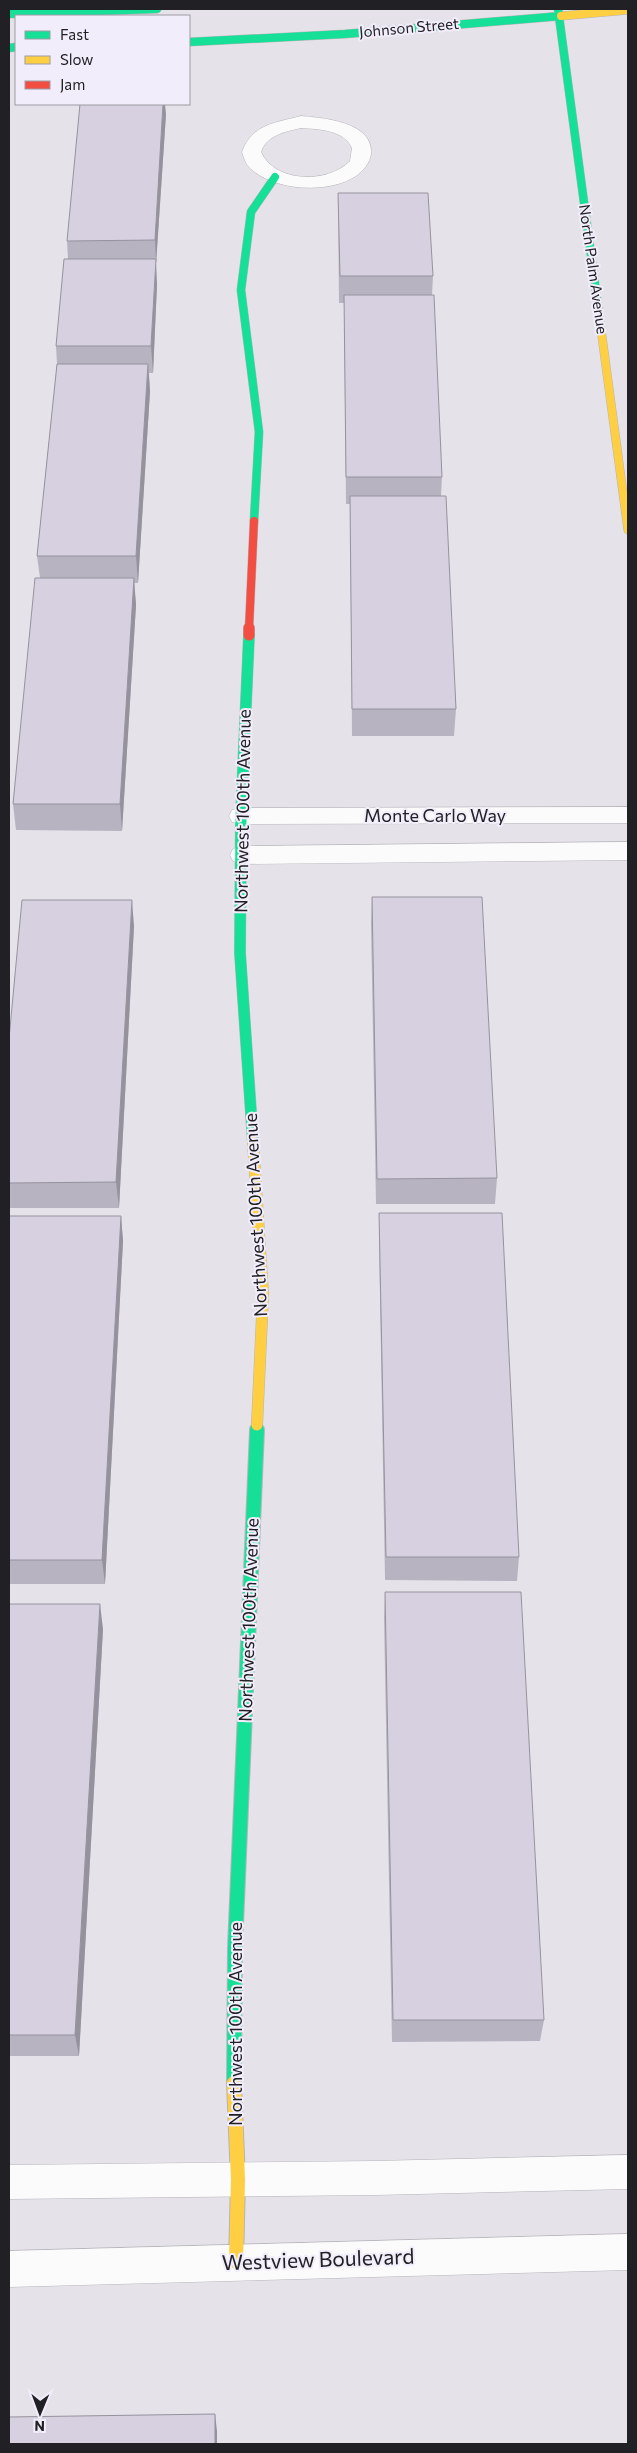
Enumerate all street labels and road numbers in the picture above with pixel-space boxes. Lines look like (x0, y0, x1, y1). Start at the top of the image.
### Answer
street label: Johnson Street (358, 14, 460, 40)
street label: North Palm Avenue (576, 203, 612, 335)
street label: Northwest 100th Avenue (229, 709, 255, 913)
street label: Monte Carlo Way (364, 804, 506, 826)
street label: Northwest 100th Avenue (239, 1113, 271, 1317)
street label: Northwest 100th Avenue (233, 1518, 263, 1722)
street label: Northwest 100th Avenue (224, 1922, 246, 2126)
street label: Westview Boulevard (221, 2243, 415, 2274)

